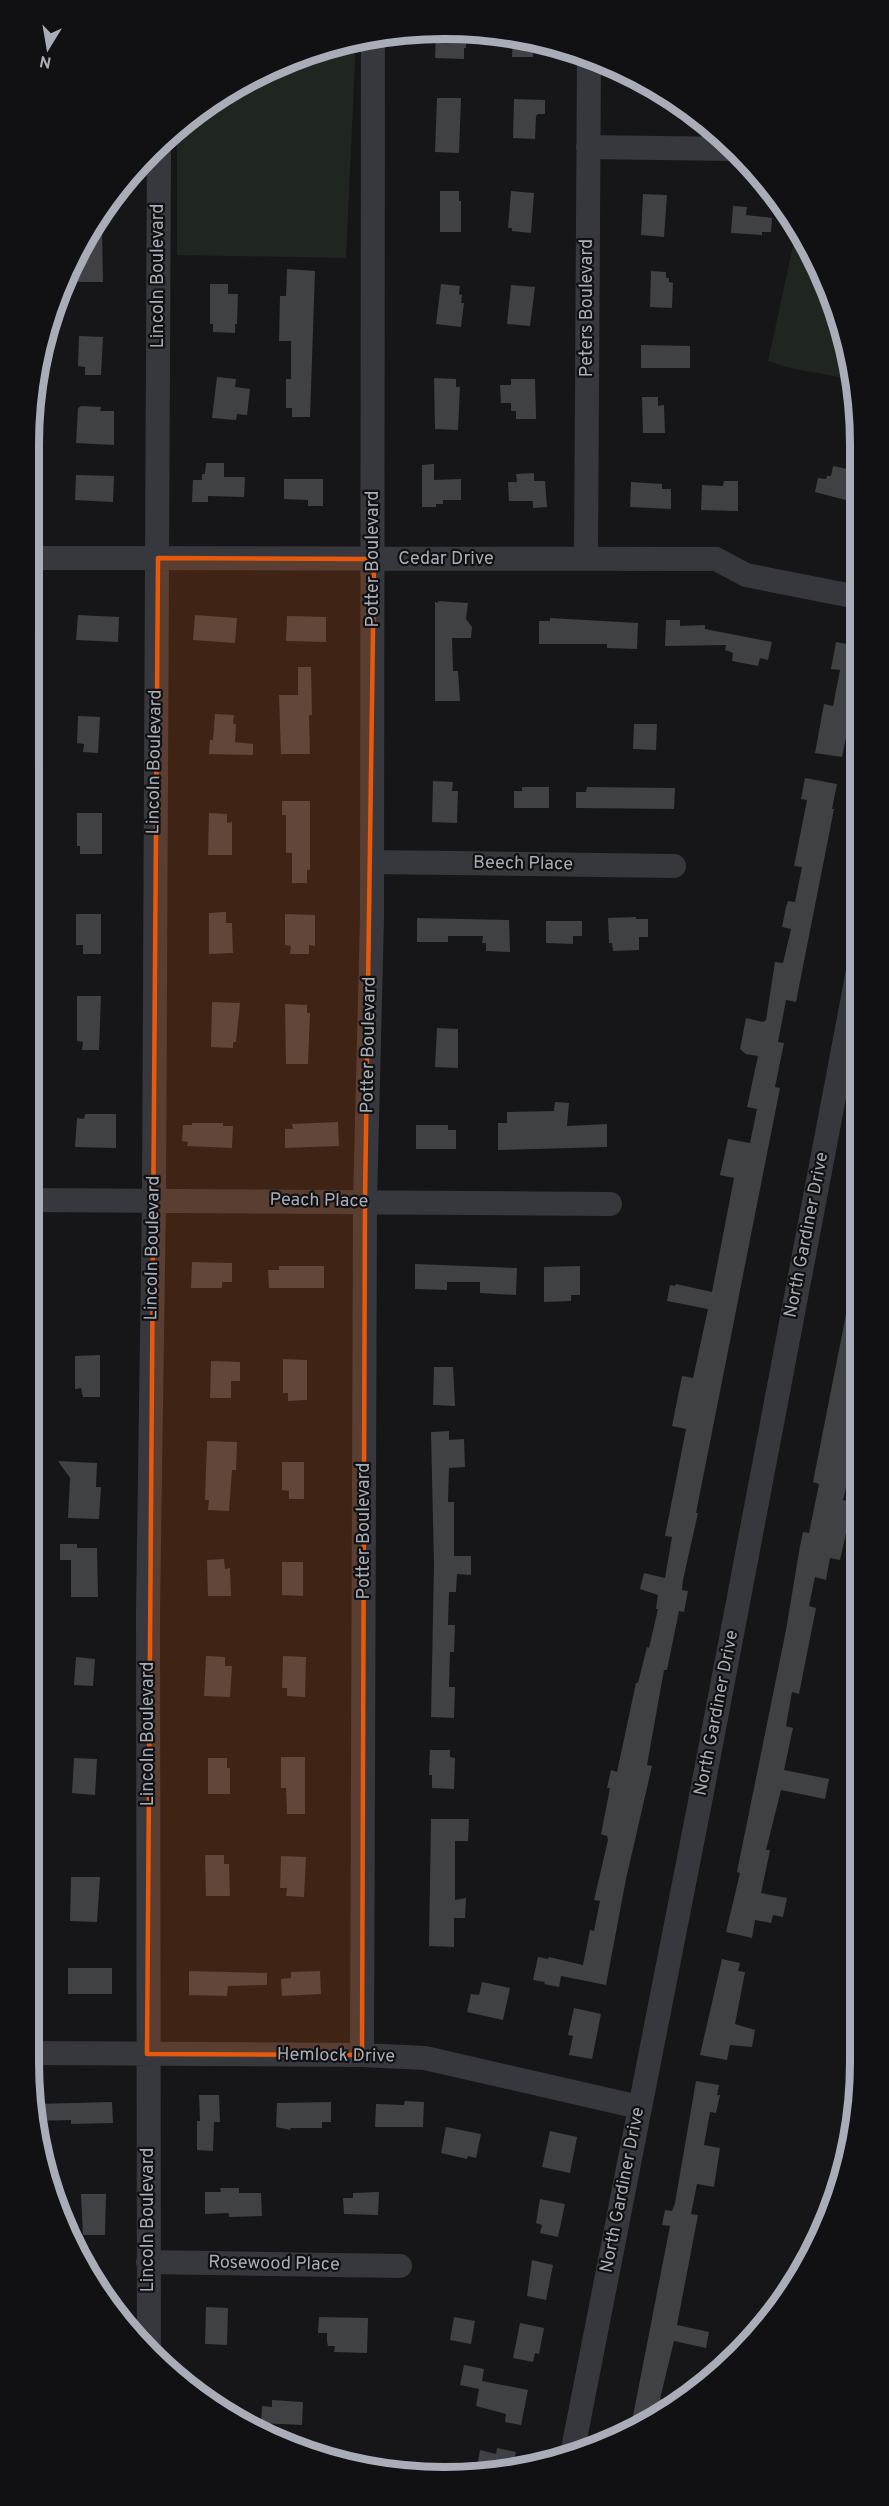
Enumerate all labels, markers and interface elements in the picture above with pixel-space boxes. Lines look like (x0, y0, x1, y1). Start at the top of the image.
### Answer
north arrow (18, 18, 78, 78)
text: N (38, 50, 53, 72)
street label: Lincoln Boulevard (147, 204, 170, 348)
street label: Peters Boulevard (576, 239, 599, 377)
street label: Potter Boulevard (362, 491, 385, 627)
street label: Cedar Drive (398, 548, 494, 571)
street label: Lincoln Boulevard (142, 689, 168, 835)
street label: Beech Place (473, 852, 573, 876)
street label: Potter Boulevard (356, 976, 382, 1114)
street label: North Gardiner Drive (780, 1150, 834, 1320)
street label: Lincoln Boulevard (140, 1175, 166, 1321)
street label: Peach Place (269, 1189, 369, 1213)
street label: Potter Boulevard (353, 1463, 376, 1599)
street label: North Gardiner Drive (690, 1628, 744, 1798)
street label: Lincoln Boulevard (137, 1662, 160, 1806)
street label: Hemlock Drive (277, 2043, 395, 2069)
street label: North Gardiner Drive (596, 2105, 650, 2275)
street label: Lincoln Boulevard (137, 2148, 160, 2292)
street label: Rosewood Place (208, 2251, 340, 2277)

